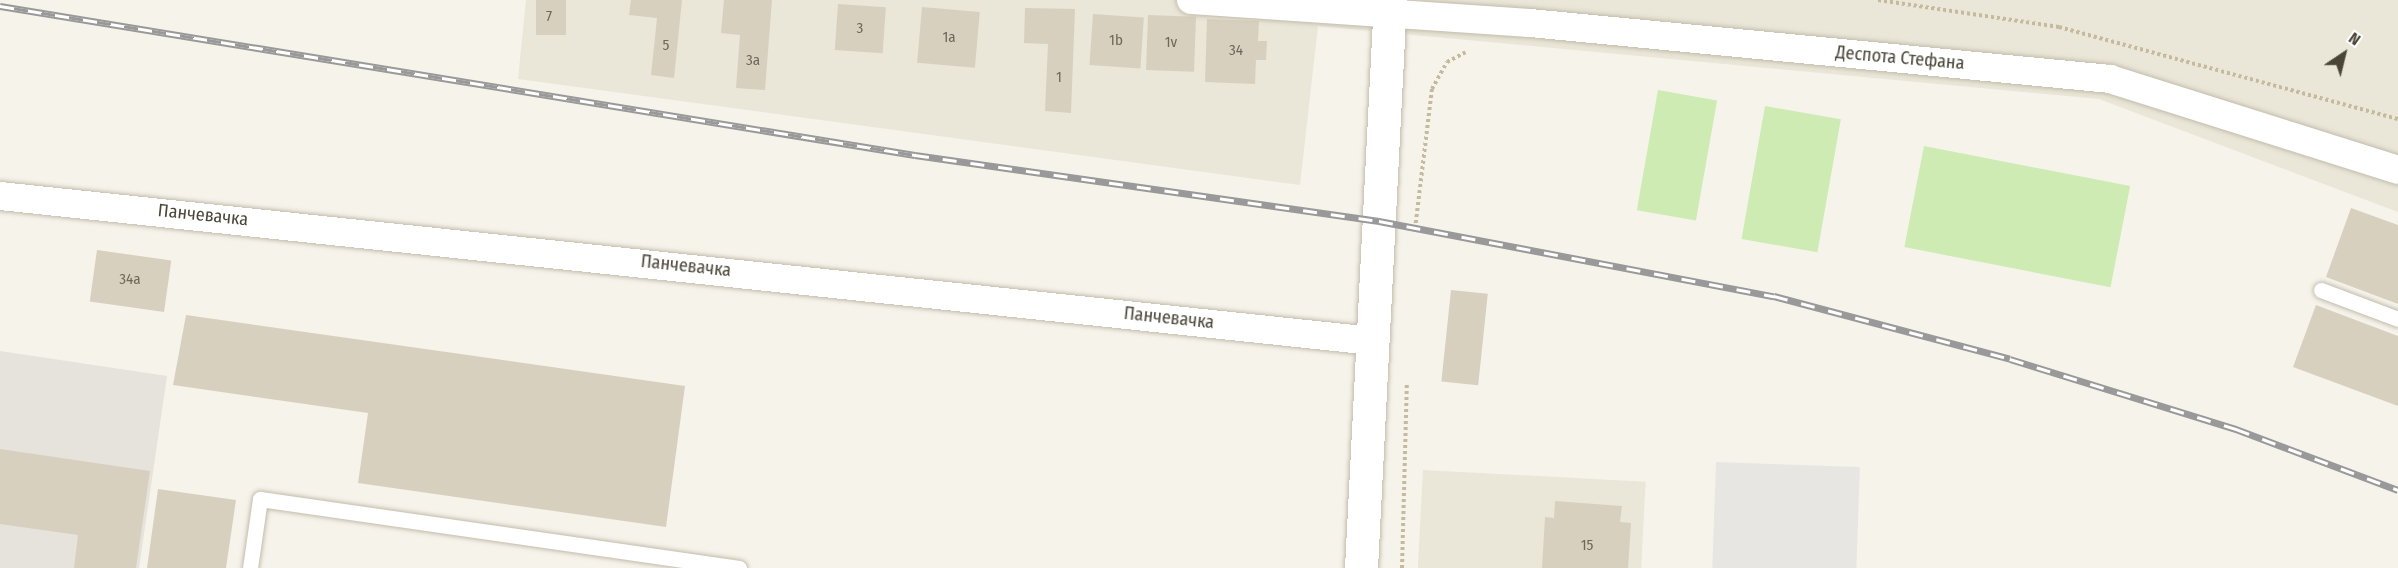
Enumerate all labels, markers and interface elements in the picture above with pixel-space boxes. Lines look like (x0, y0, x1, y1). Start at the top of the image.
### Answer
house number: 7 (546, 8, 552, 26)
house number: 3 (857, 20, 863, 38)
north arrow (2314, 24, 2374, 84)
text: N (2345, 28, 2364, 49)
house number: 1a (942, 29, 956, 47)
house number: 1b (1109, 32, 1123, 50)
house number: 1v (1165, 34, 1177, 52)
house number: 5 (663, 37, 669, 55)
house number: 34 (1229, 42, 1243, 60)
street label: Деспота Стефана (1835, 42, 1965, 74)
house number: 3a (746, 52, 760, 70)
house number: 1 (1056, 69, 1062, 87)
street label: Панчевачка (157, 200, 249, 230)
street label: Панчевачка (640, 251, 732, 281)
house number: 34a (119, 271, 141, 289)
street label: Панчевачка (1123, 303, 1215, 333)
house number: 15 (1581, 537, 1593, 555)

